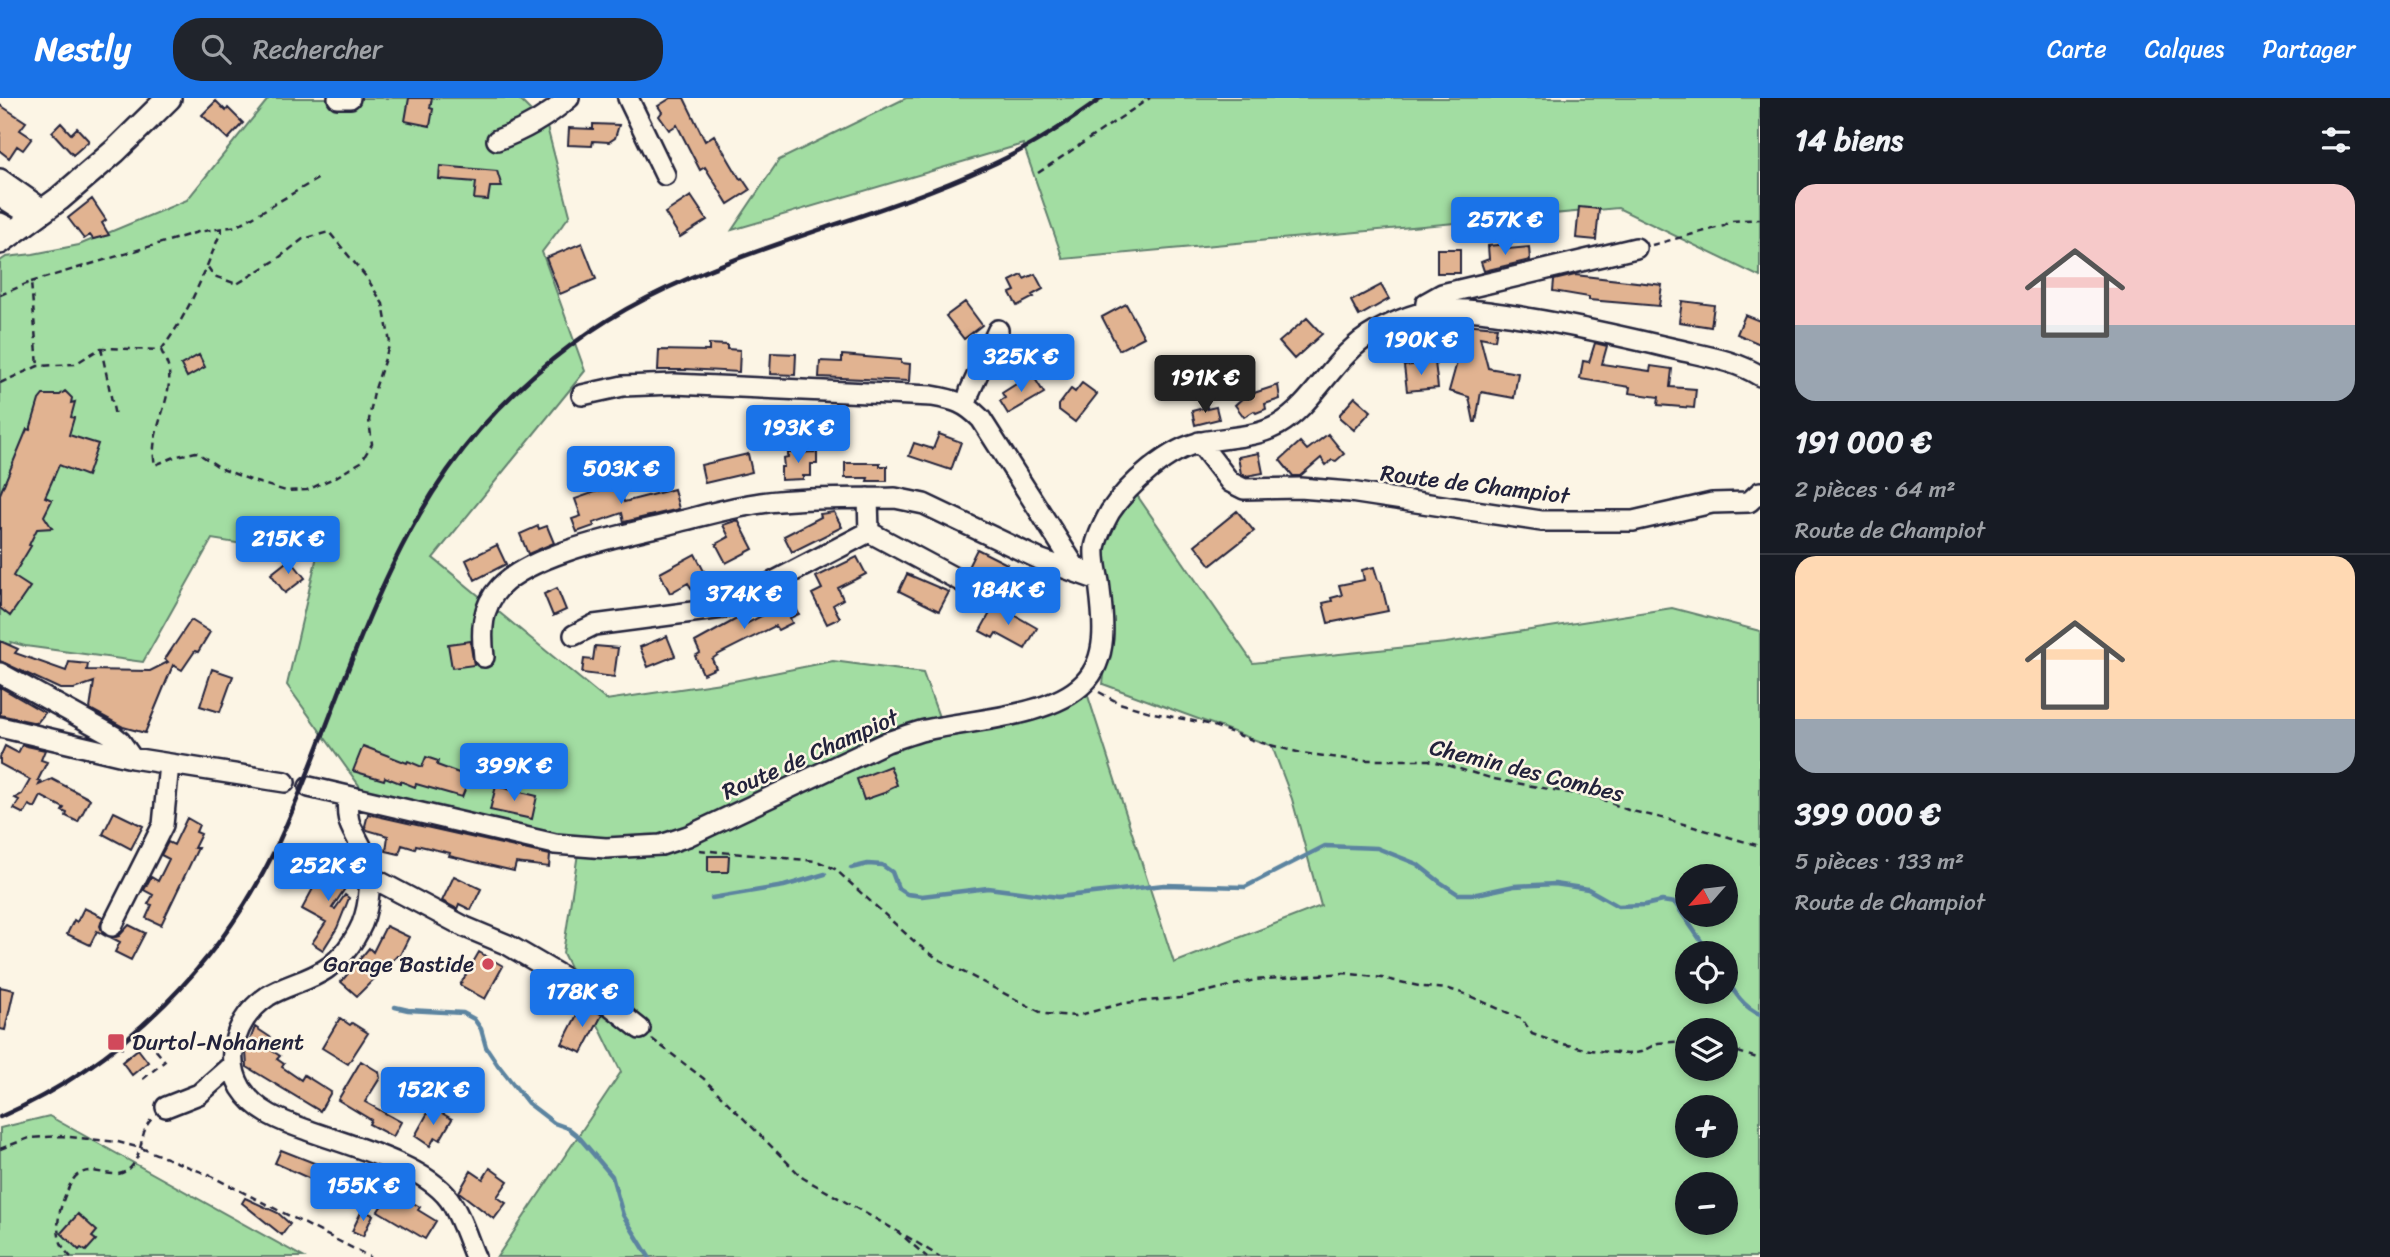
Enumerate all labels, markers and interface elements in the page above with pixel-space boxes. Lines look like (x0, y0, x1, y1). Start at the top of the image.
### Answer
search box (173, 18, 663, 81)
text: Nestly (35, 20, 131, 78)
text: Rechercher (253, 26, 383, 72)
text: Carte (2047, 28, 2107, 70)
text: Calques (2145, 28, 2224, 70)
text: Partager (2262, 28, 2355, 70)
icon: search (197, 30, 235, 68)
text: 14 biens (1795, 113, 1903, 167)
icon: filters (2317, 121, 2355, 159)
pin: 257K € (1448, 198, 1562, 257)
text: 257K € (1467, 199, 1543, 240)
icon: home (2012, 230, 2138, 356)
pin: 190K € (1364, 317, 1478, 377)
text: 190K € (1384, 319, 1458, 360)
pin: 325K € (964, 334, 1078, 394)
text: 325K € (983, 336, 1059, 377)
pin: 191K € (1148, 356, 1262, 415)
text: 191K € (1170, 357, 1240, 398)
pin: 193K € (741, 406, 855, 465)
text: 193K € (762, 407, 834, 448)
text: 191 000 € (1795, 415, 1932, 469)
pin: 503K € (564, 446, 678, 506)
text: 503K € (583, 448, 659, 489)
street label: Route de Champiot (1378, 453, 1573, 517)
text: 2 pièces · 64 m² (1795, 469, 1956, 510)
text: Route de Champiot (1795, 510, 1985, 551)
pin: 215K € (231, 517, 345, 576)
text: 215K € (252, 518, 324, 559)
pin: 184K € (951, 568, 1065, 627)
text: 184K € (971, 569, 1045, 610)
pin: 374K € (687, 572, 801, 631)
text: 374K € (706, 573, 782, 614)
icon: home (2012, 602, 2138, 728)
street label: Route de Champiot (715, 696, 907, 812)
street label: Chemin des Combes (1425, 726, 1629, 815)
pin: 399K € (457, 744, 571, 803)
text: 399K € (476, 745, 552, 786)
text: 399 000 € (1795, 787, 1941, 841)
text: 5 pièces · 133 m² (1795, 841, 1964, 882)
pin: 252K € (271, 844, 385, 903)
text: 252K € (290, 845, 366, 886)
north arrow (1675, 864, 1738, 928)
map controls (1675, 864, 1738, 1235)
text: Route de Champiot (1795, 882, 1985, 923)
button: locate (1675, 941, 1738, 1004)
place label: Garage Bastide (323, 944, 474, 985)
marker: Garage Bastide (480, 956, 496, 972)
pin: 178K € (525, 970, 639, 1029)
text: 178K € (546, 971, 618, 1012)
button: layers (1675, 1018, 1738, 1081)
place label: Durtol-Nohanent (132, 1022, 304, 1063)
marker: Durtol-Nohanent (106, 1032, 126, 1052)
pin: 152K € (376, 1068, 490, 1127)
text: 152K € (397, 1069, 469, 1110)
button: + (1675, 1095, 1738, 1158)
pin: 155K € (306, 1164, 420, 1223)
text: 155K € (326, 1165, 400, 1206)
button: − (1675, 1172, 1738, 1235)

